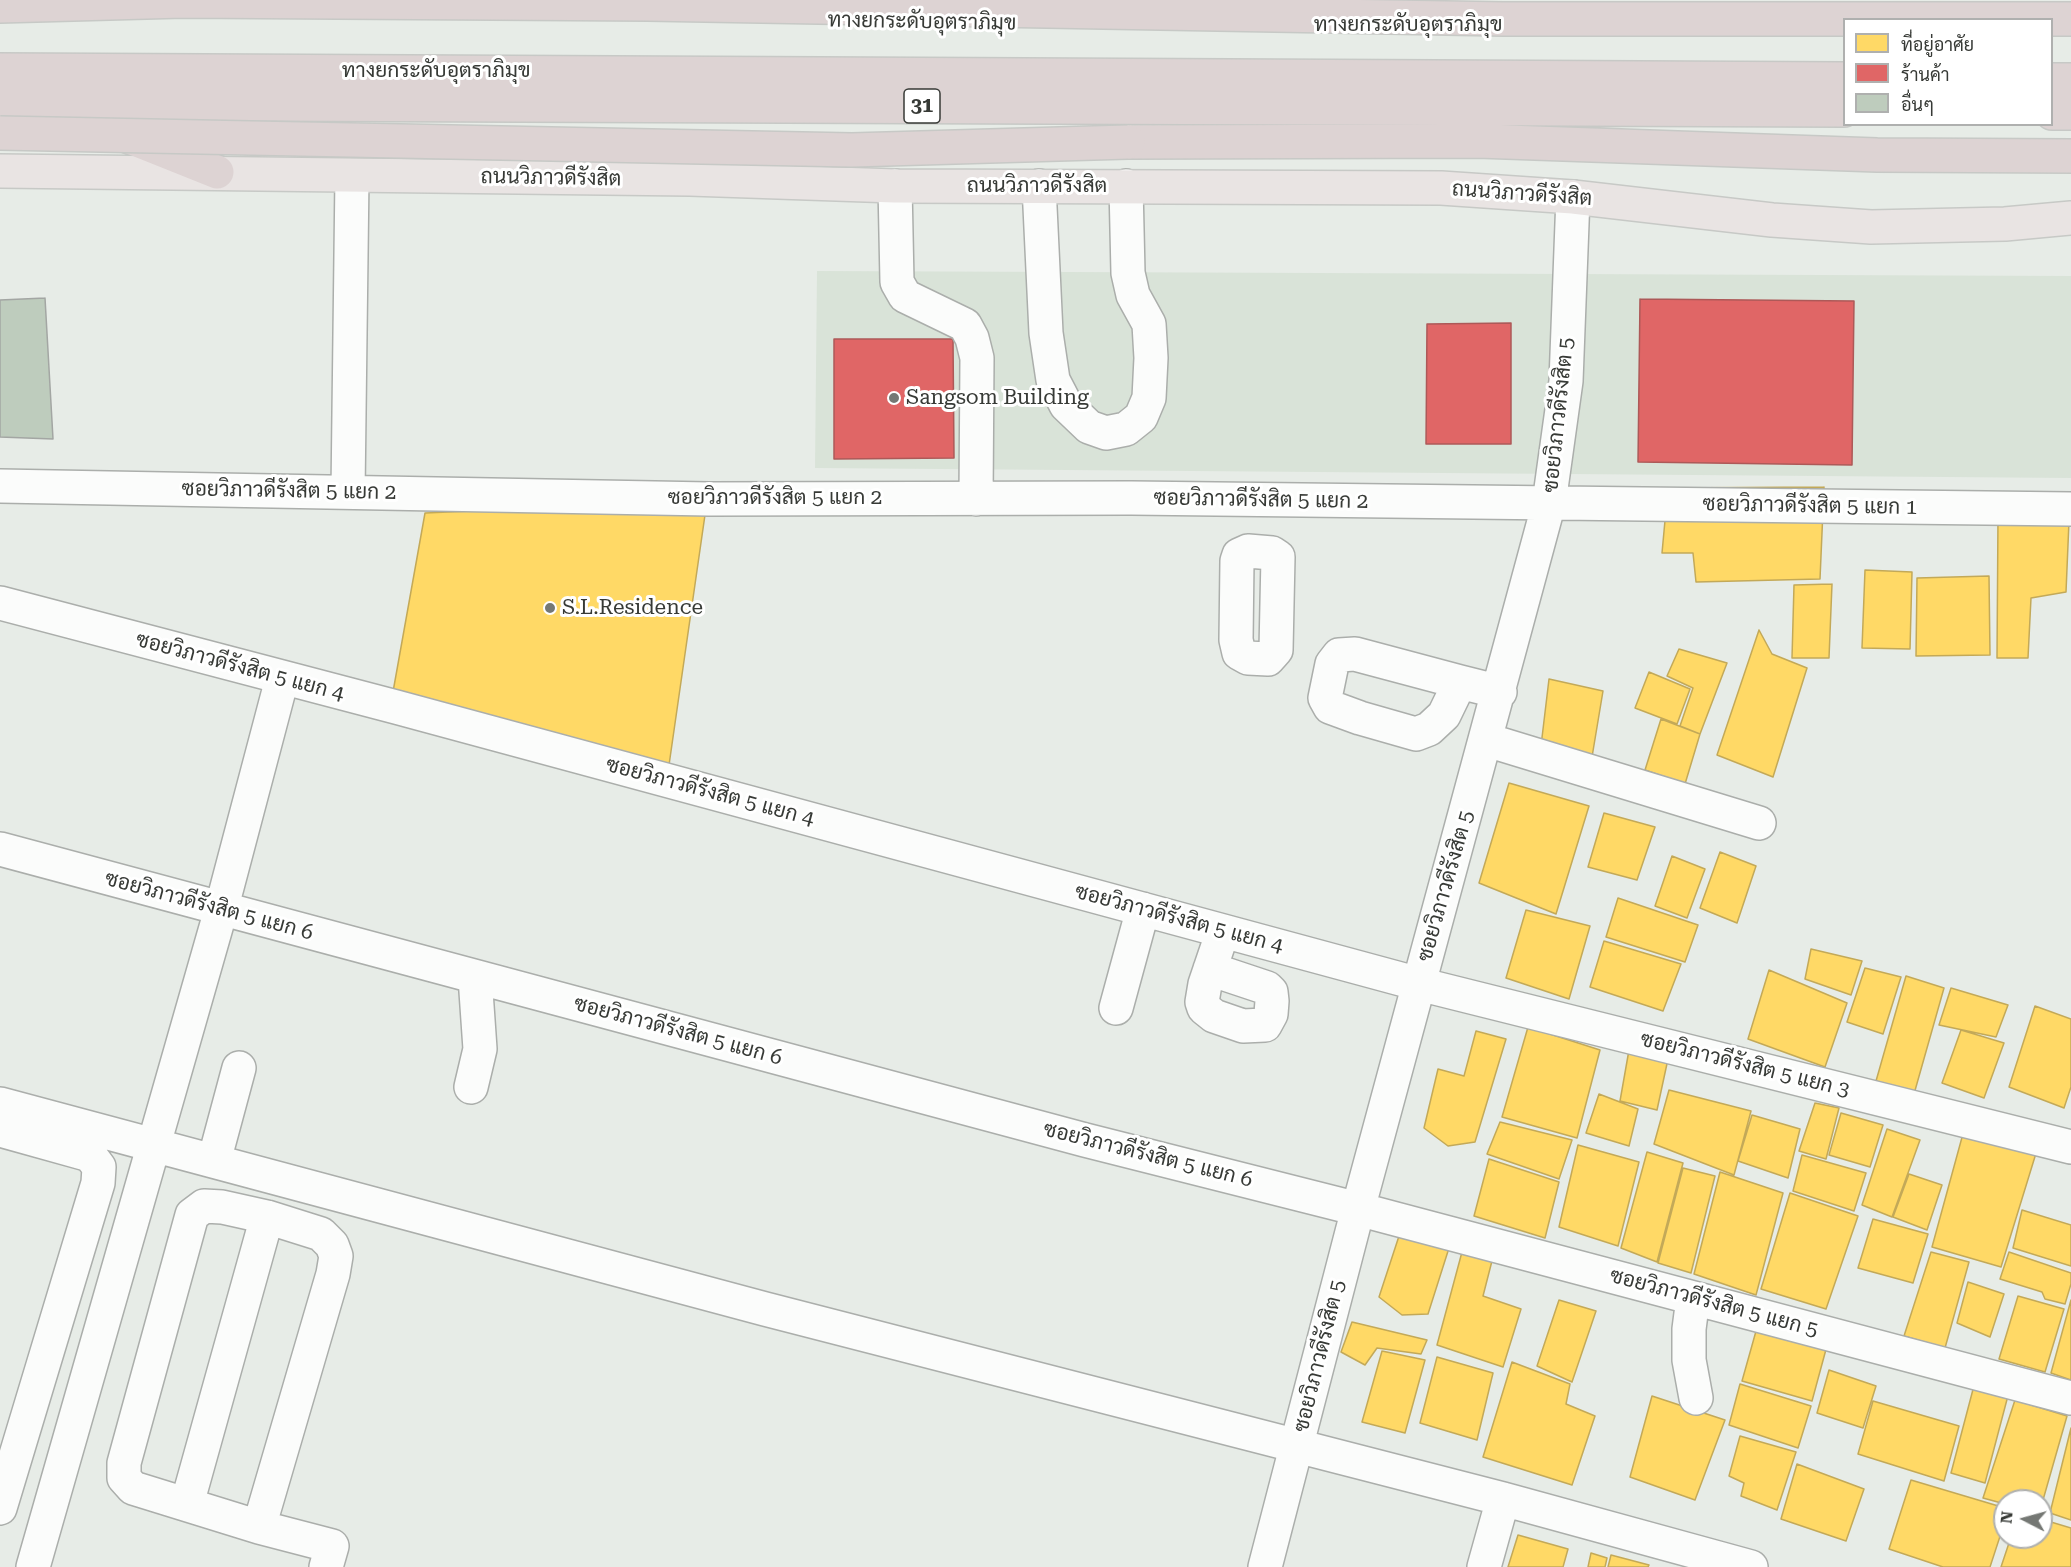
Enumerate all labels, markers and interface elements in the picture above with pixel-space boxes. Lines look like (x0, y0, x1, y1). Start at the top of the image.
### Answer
street label: ทางยกระดับอุตราภิมุข (827, 8, 1017, 36)
street label: ทางยกระดับอุตราภิมุข (1314, 12, 1502, 38)
legend (1843, 18, 2053, 126)
text: ที่อยู่อาศัย (1901, 34, 1974, 55)
street label: ทางยกระดับอุตราภิมุข (342, 58, 530, 84)
text: ร้านค้า (1901, 64, 1950, 85)
road number: 31 (904, 89, 940, 123)
text: อื่นๆ (1901, 94, 1934, 115)
street label: ถนนวิภาวดีรังสิต (480, 164, 622, 192)
street label: ถนนวิภาวดีรังสิต (967, 173, 1107, 199)
street label: ถนนวิภาวดีรังสิต (1451, 177, 1593, 211)
street label: ซอยวิภาวดีรังสิต 5 (1538, 336, 1580, 494)
place label: Sangsom Building (906, 385, 1089, 411)
marker: Sangsom Building (887, 391, 901, 405)
street label: ซอยวิภาวดีรังสิต 5 แยก 2 (181, 477, 397, 505)
street label: ซอยวิภาวดีรังสิต 5 แยก 2 (668, 485, 882, 511)
street label: ซอยวิภาวดีรังสิต 5 แยก 2 (1153, 486, 1369, 514)
street label: ซอยวิภาวดีรังสิต 5 แยก 1 (1702, 492, 1918, 520)
place label: S.L.Residence (562, 595, 703, 621)
marker: S.L.Residence (543, 601, 557, 615)
street label: ซอยวิภาวดีรังสิต 5 แยก 4 (133, 627, 347, 707)
street label: ซอยวิภาวดีรังสิต 5 แยก 4 (603, 752, 817, 832)
street label: ซอยวิภาวดีรังสิต 5 (1412, 808, 1480, 964)
street label: ซอยวิภาวดีรังสิต 5 แยก 6 (102, 866, 316, 946)
street label: ซอยวิภาวดีรังสิต 5 แยก 4 (1072, 879, 1286, 959)
street label: ซอยวิภาวดีรังสิต 5 แยก 6 (571, 991, 785, 1071)
street label: ซอยวิภาวดีรังสิต 5 แยก 3 (1638, 1027, 1852, 1103)
street label: ซอยวิภาวดีรังสิต 5 แยก 6 (1041, 1117, 1255, 1193)
street label: ซอยวิภาวดีรังสิต 5 แยก 5 (1607, 1263, 1821, 1343)
street label: ซอยวิภาวดีรังสิต 5 (1289, 1277, 1351, 1435)
north arrow (1993, 1489, 2053, 1549)
text: N (1996, 1510, 2017, 1524)

